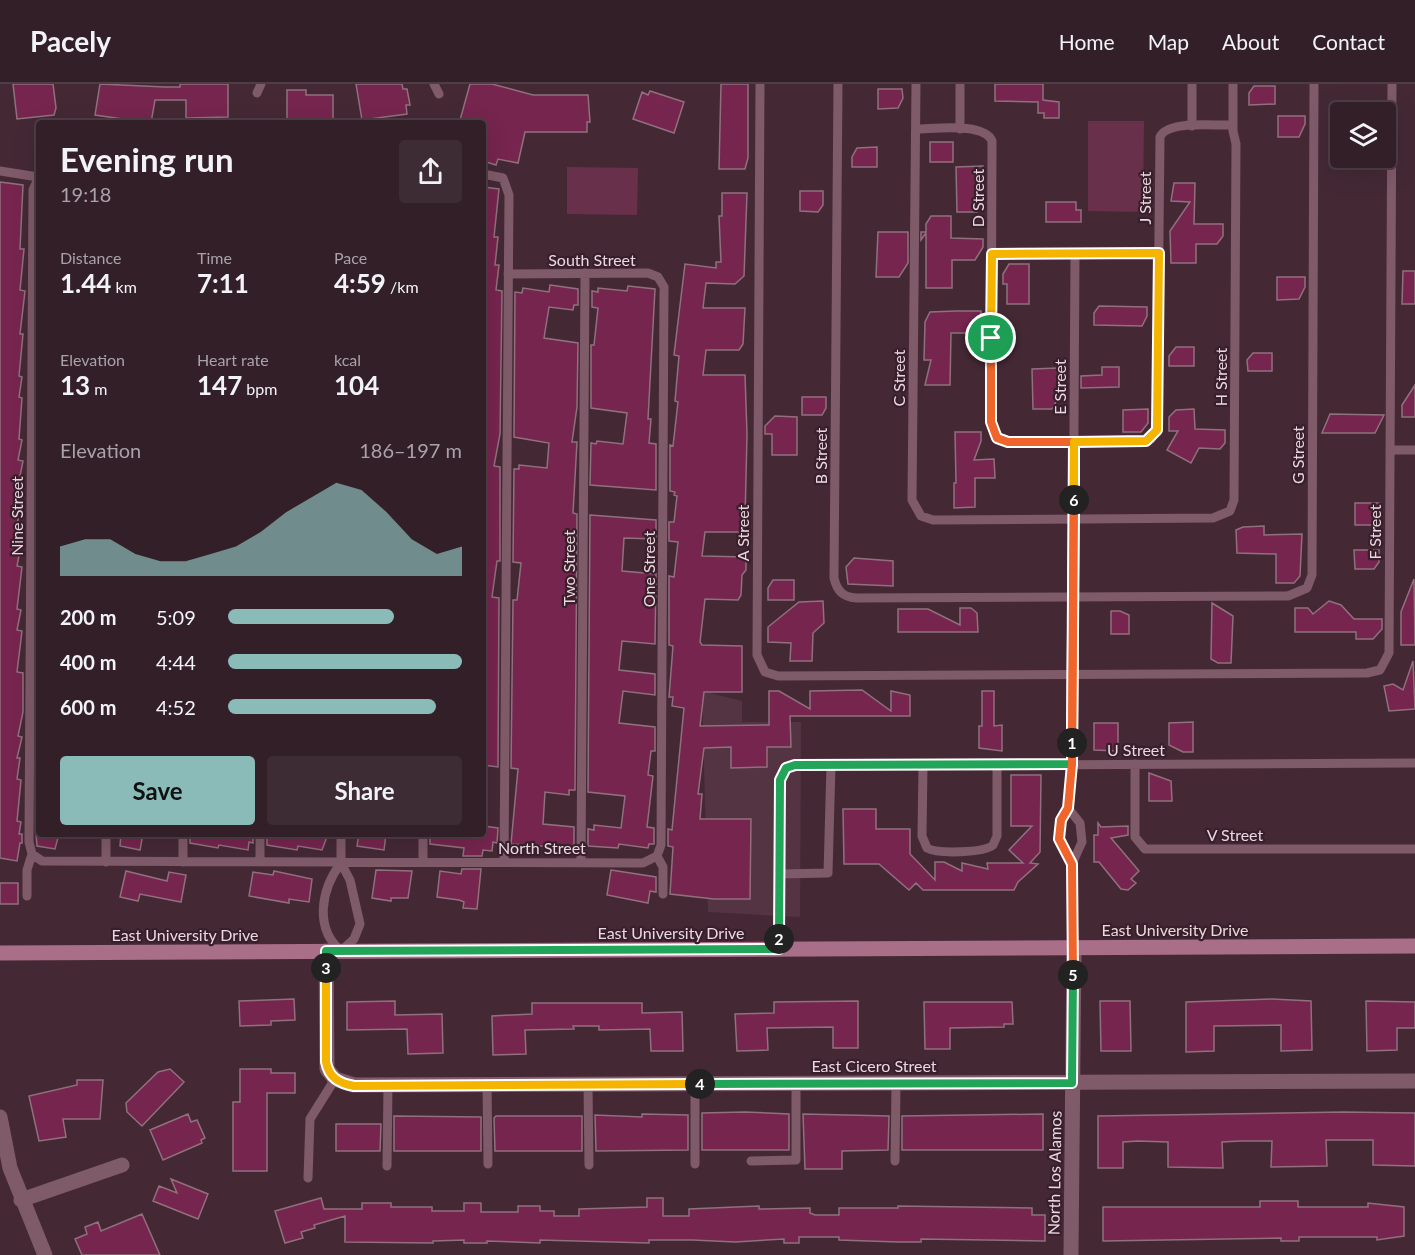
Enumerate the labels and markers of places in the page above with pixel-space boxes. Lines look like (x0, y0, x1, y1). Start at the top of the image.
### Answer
pin (965, 312, 1016, 363)
pin: 6 (1059, 485, 1089, 515)
pin: 1 (1057, 728, 1087, 758)
pin: 2 (764, 924, 794, 954)
pin: 3 (311, 953, 341, 983)
pin: 5 (1058, 960, 1088, 990)
pin: 4 (685, 1069, 715, 1099)

